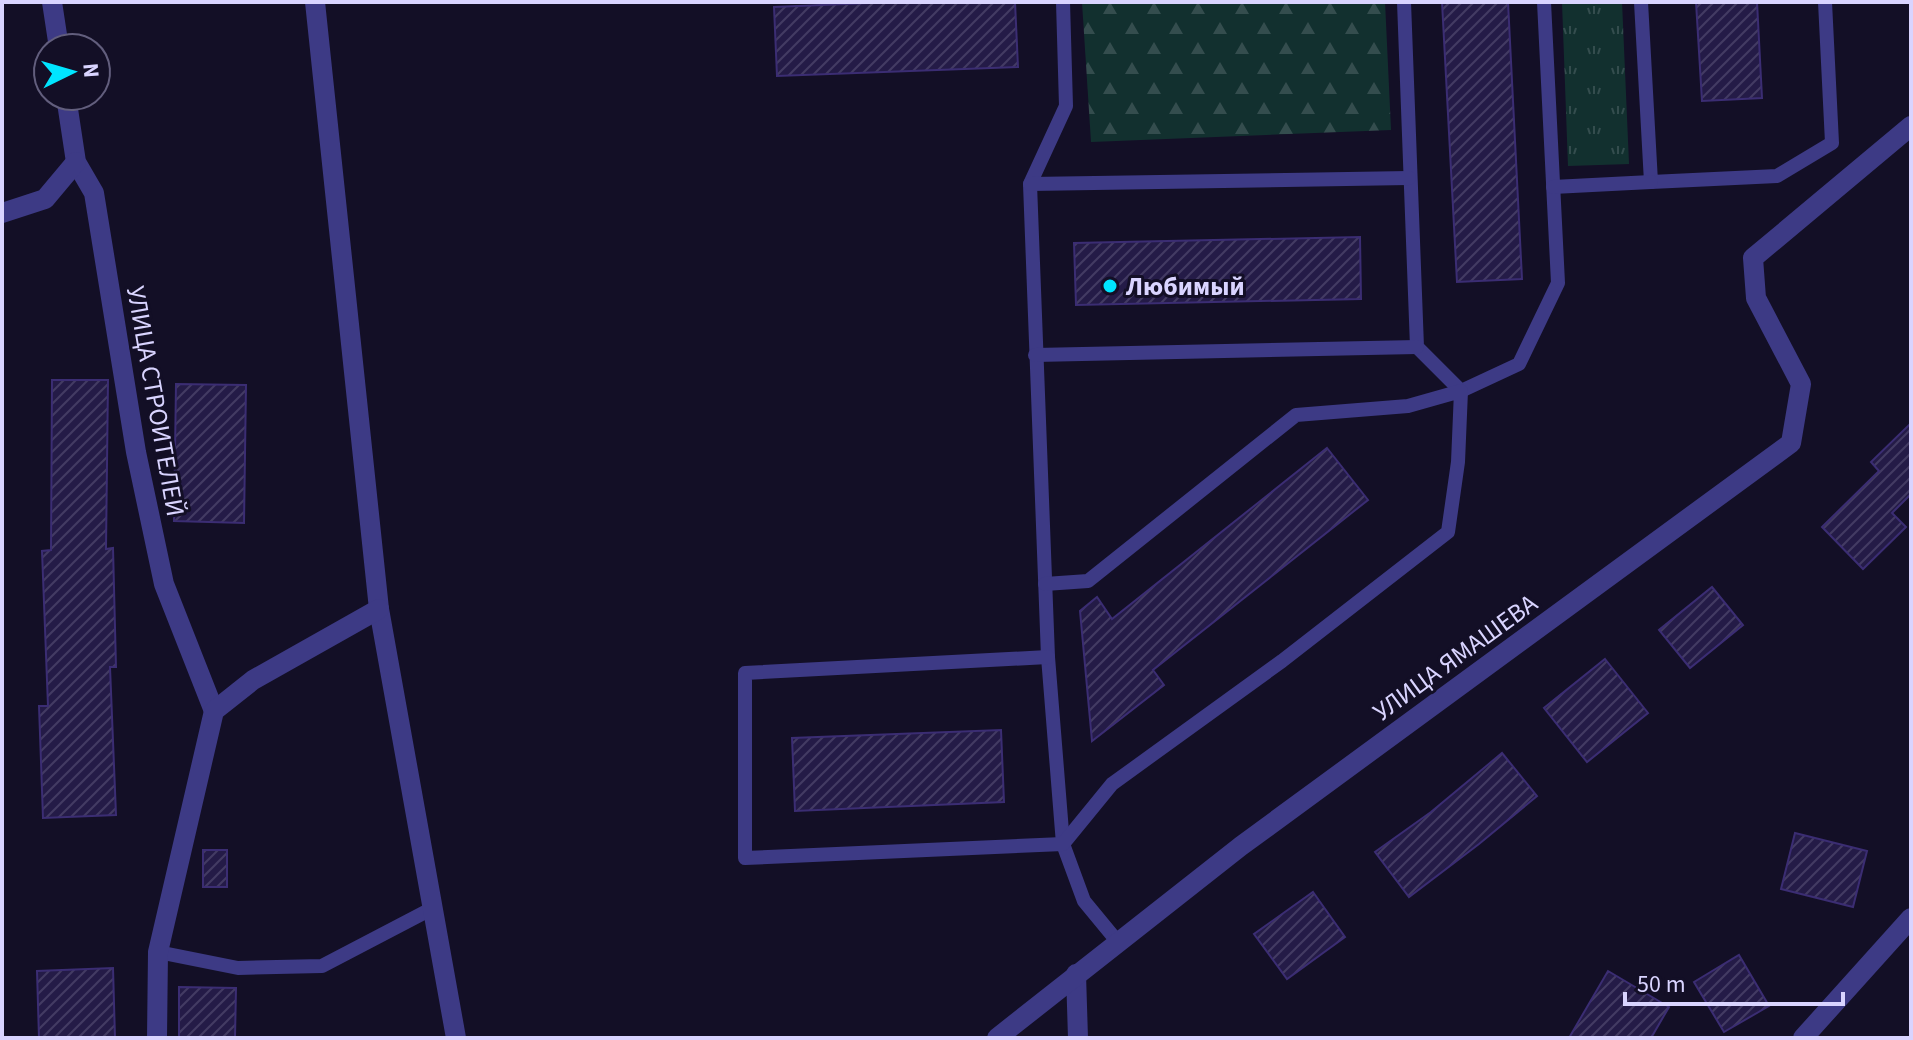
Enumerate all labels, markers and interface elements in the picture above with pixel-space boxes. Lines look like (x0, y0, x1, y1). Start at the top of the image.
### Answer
north arrow (32, 32, 112, 112)
text: N (74, 62, 108, 79)
place label: Любимый (1125, 268, 1245, 305)
marker: Любимый (1101, 277, 1119, 295)
street label: УЛИЦА СТРОИТЕЛЕЙ (117, 283, 194, 519)
street label: УЛИЦА ЯМАШЕВА (1365, 585, 1546, 730)
scale bar (1625, 956, 1843, 1006)
text: 50 m (1637, 967, 1686, 1002)

